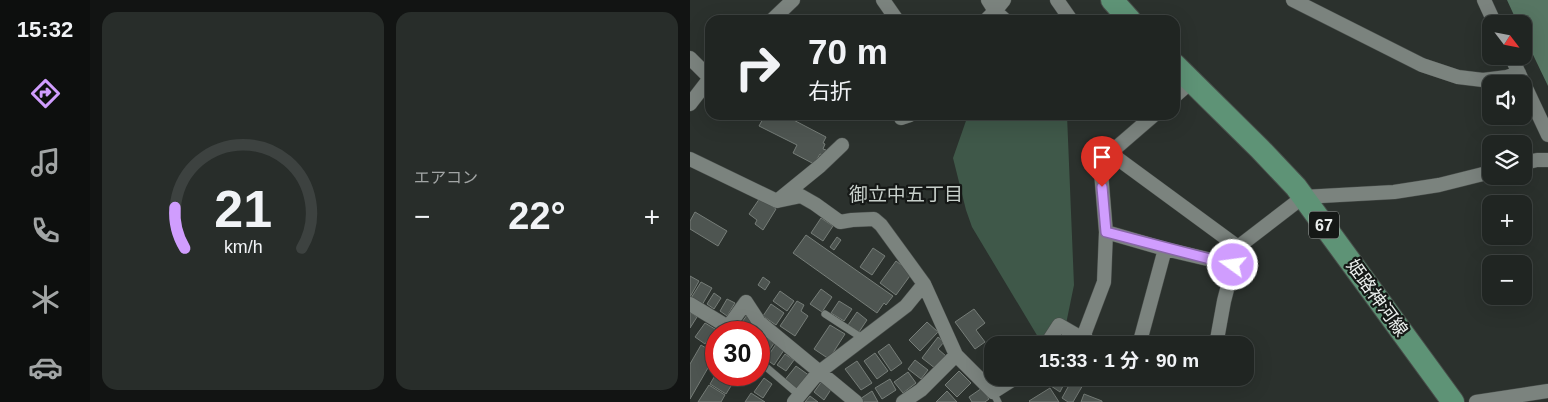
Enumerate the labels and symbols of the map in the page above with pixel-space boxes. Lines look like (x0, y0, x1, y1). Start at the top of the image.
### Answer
north arrow (1482, 15, 1532, 65)
pin (1081, 136, 1123, 187)
district label: 御立中五丁目 (849, 184, 963, 205)
road number: 67 (1309, 212, 1339, 238)
position arrow (1206, 238, 1258, 290)
street label: 姫路神河線 (1342, 256, 1412, 340)
speed limit sign: 30 (705, 321, 770, 386)

